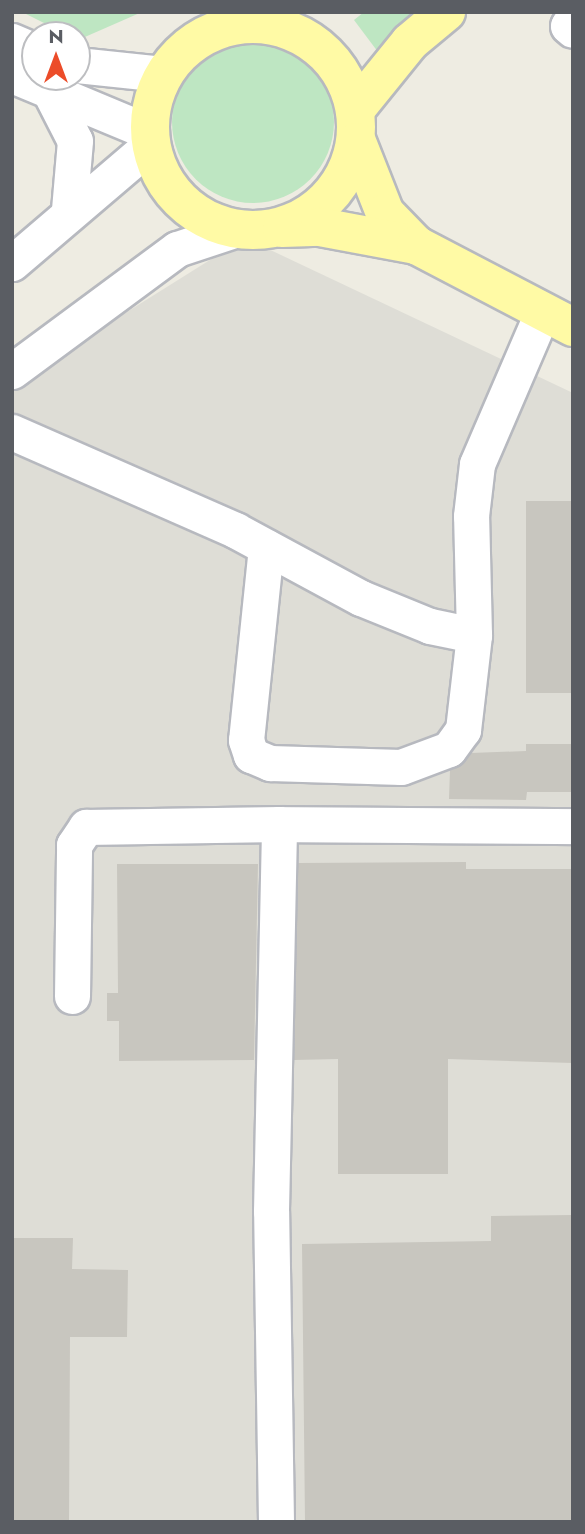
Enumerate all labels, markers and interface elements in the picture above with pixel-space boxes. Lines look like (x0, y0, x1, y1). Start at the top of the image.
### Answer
north arrow (21, 21, 91, 91)
text: N (48, 23, 64, 50)

